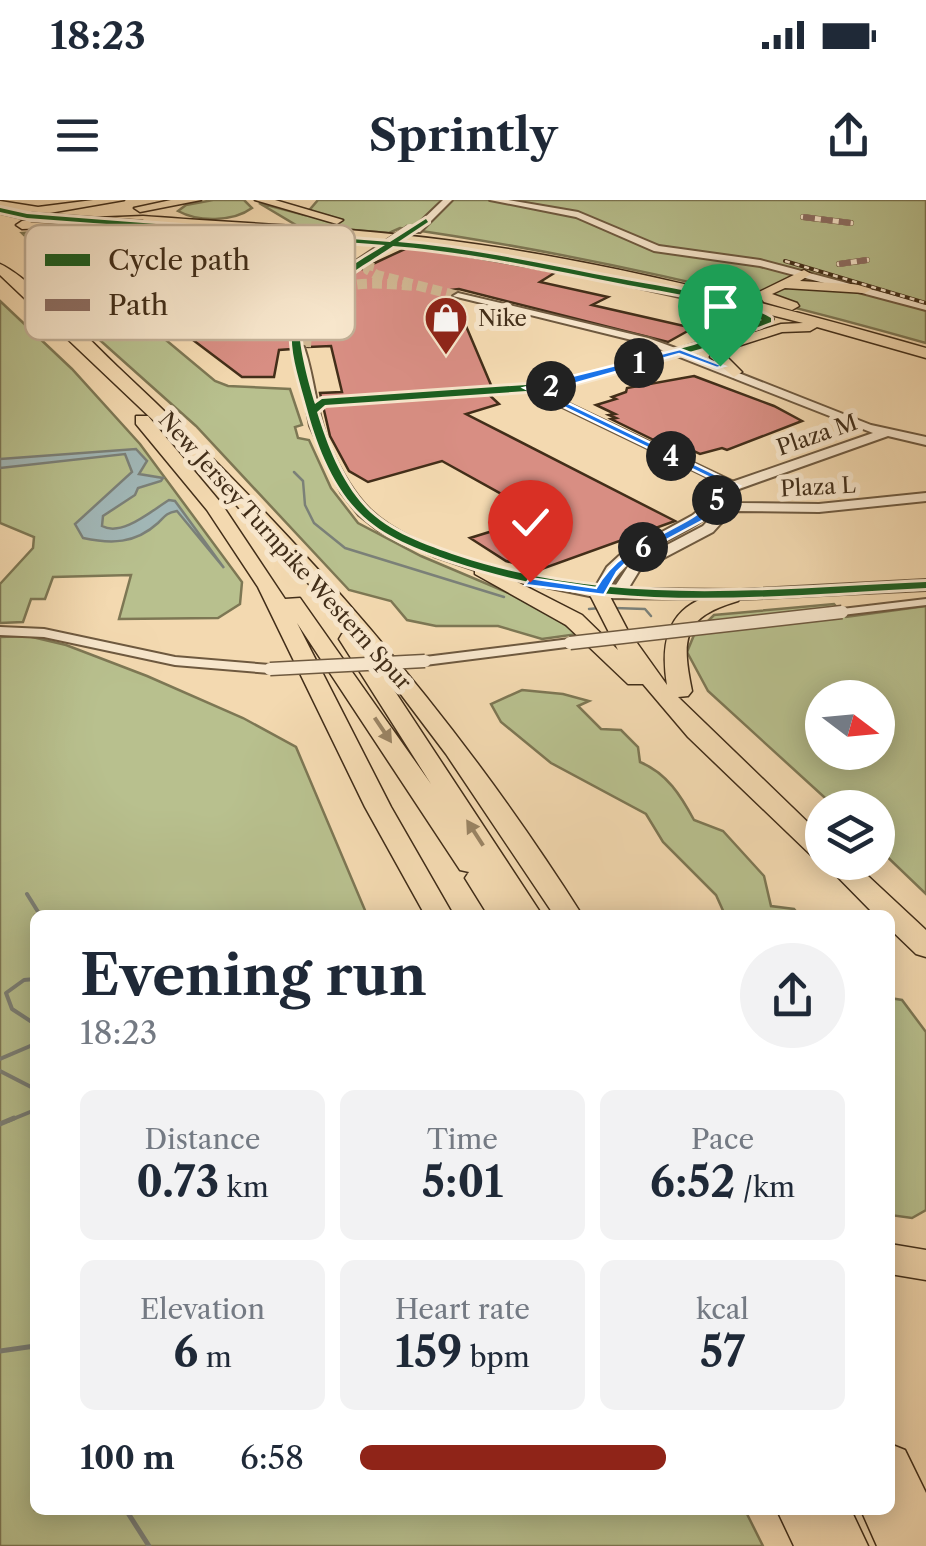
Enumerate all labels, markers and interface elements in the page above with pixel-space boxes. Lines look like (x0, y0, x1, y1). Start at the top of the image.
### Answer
text: 18:23 (50, 12, 146, 59)
text: Sprintly (369, 107, 557, 163)
icon: menu (50, 108, 105, 163)
icon: share (821, 108, 876, 163)
legend (25, 225, 355, 340)
text: Cycle path (108, 243, 250, 277)
pin (678, 264, 763, 367)
icon: arrive (693, 279, 748, 334)
text: Path (108, 288, 168, 322)
shop icon: Nike (423, 295, 469, 356)
place label: Nike (478, 305, 527, 332)
pin: 1 (614, 338, 664, 388)
text: 1 (633, 346, 645, 380)
pin: 2 (526, 361, 576, 411)
text: 2 (543, 369, 559, 403)
street label: New Jersey Turnpike Western Spur (153, 406, 417, 696)
street label: Plaza M (773, 409, 861, 461)
pin: 4 (646, 431, 696, 481)
text: 4 (663, 439, 679, 473)
street label: Plaza L (780, 472, 857, 502)
pin: 5 (692, 475, 742, 525)
pin (488, 480, 573, 583)
text: 5 (709, 483, 725, 517)
icon: check (503, 495, 558, 550)
pin: 6 (618, 522, 668, 572)
text: 6 (635, 530, 651, 564)
north arrow (805, 680, 895, 770)
map controls (805, 680, 895, 880)
one-way arrow (373, 716, 392, 743)
button: layers (805, 790, 895, 880)
one-way arrow (467, 819, 484, 847)
text: Evening run (80, 942, 427, 1009)
button: share (740, 943, 845, 1048)
text: 18:23 (80, 1013, 157, 1052)
text: Distance (145, 1122, 260, 1156)
text: Time (427, 1122, 498, 1156)
text: Pace (691, 1122, 754, 1156)
text: 0.73 (136, 1156, 219, 1208)
text: 5:01 (422, 1156, 503, 1208)
text: 6:52 (650, 1156, 735, 1208)
text: km (219, 1170, 269, 1204)
text: /km (735, 1170, 795, 1204)
text: Elevation (140, 1292, 265, 1326)
text: Heart rate (395, 1292, 530, 1326)
text: kcal (696, 1292, 749, 1326)
text: 6 (173, 1326, 198, 1378)
text: 159 (395, 1326, 462, 1378)
text: 57 (700, 1326, 745, 1378)
text: m (198, 1340, 232, 1374)
text: bpm (462, 1340, 530, 1374)
text: 100 m (80, 1438, 175, 1477)
text: 6:58 (240, 1438, 304, 1477)

